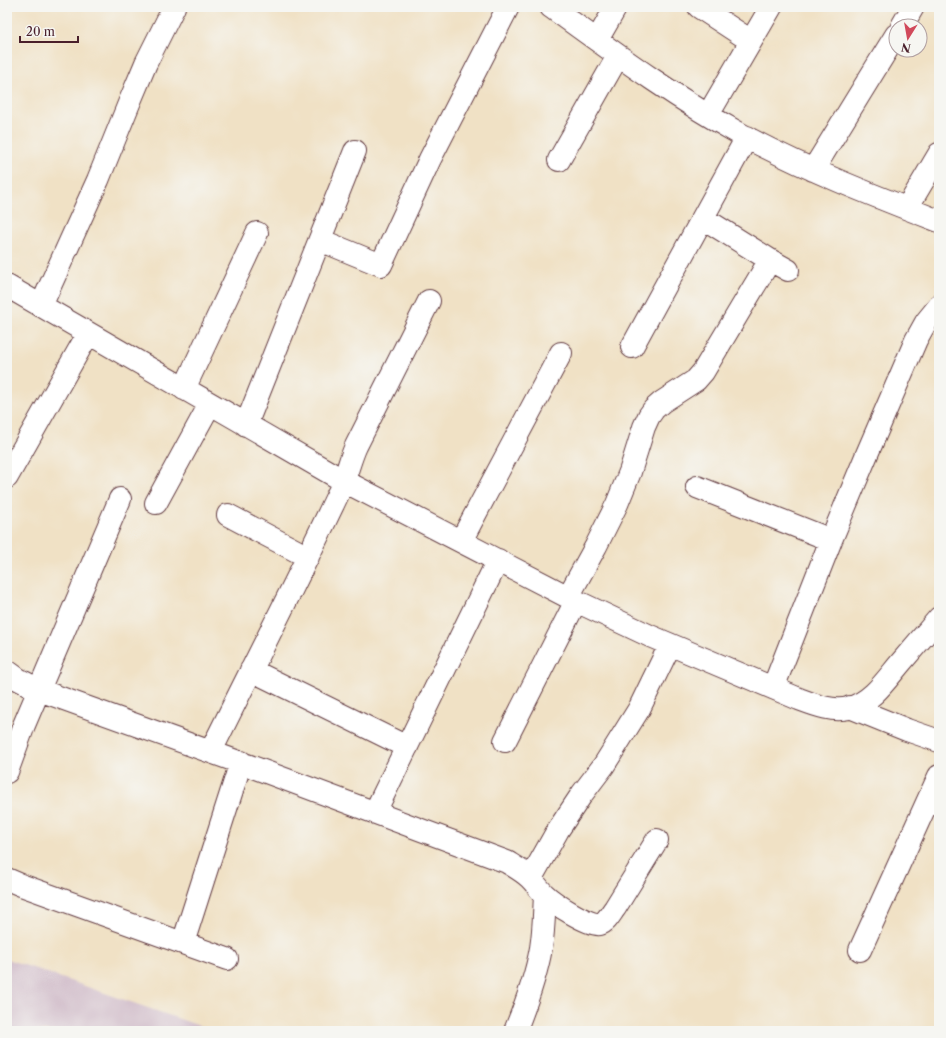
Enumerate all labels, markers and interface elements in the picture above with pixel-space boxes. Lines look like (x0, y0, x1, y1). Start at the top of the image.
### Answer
scale bar (20, 18, 78, 44)
north arrow (888, 18, 928, 58)
text: 20 m (26, 24, 55, 39)
text: N (900, 40, 912, 56)

